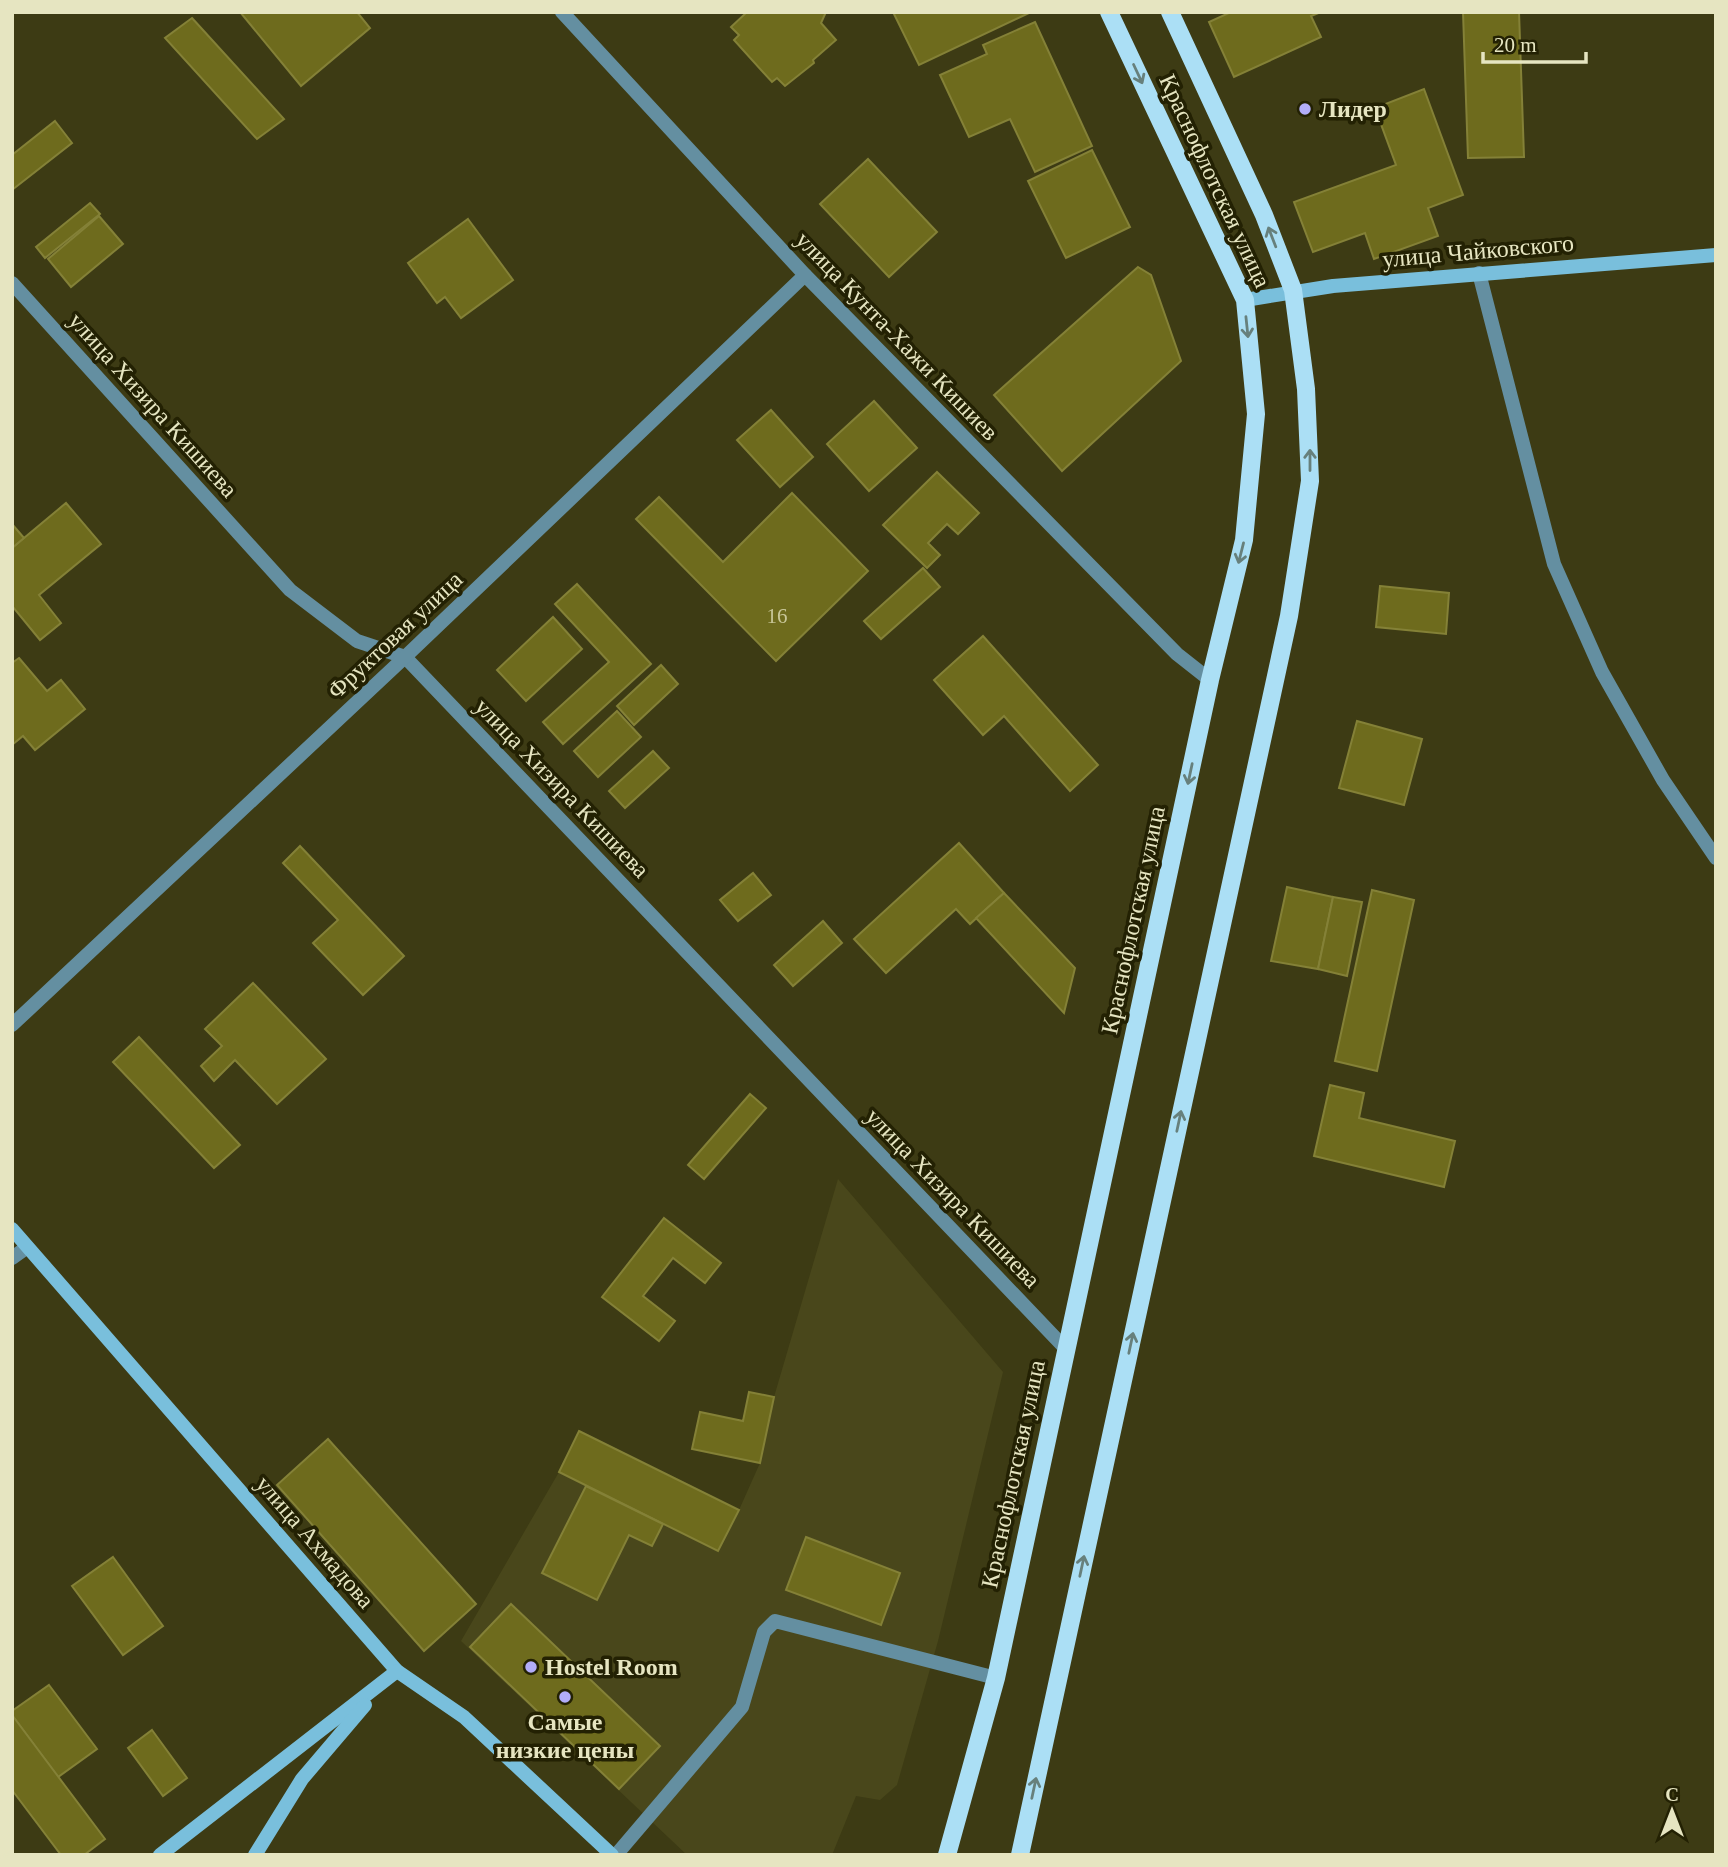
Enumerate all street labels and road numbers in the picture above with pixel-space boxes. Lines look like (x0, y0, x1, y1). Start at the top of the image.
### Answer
street label: Краснофлотская улица (1154, 70, 1276, 292)
street label: улица Кунта-Хажи Кишиев (791, 227, 1003, 445)
street label: улица Чайковского (1381, 230, 1575, 272)
street label: улица Хизира Кишиева (63, 308, 243, 503)
street label: Фруктовая улица (322, 566, 468, 704)
street label: улица Хизира Кишиева (470, 693, 655, 883)
street label: Краснофлотская улица (1096, 803, 1170, 1036)
street label: улица Хизира Кишиева (861, 1103, 1046, 1293)
street label: Краснофлотская улица (976, 1357, 1050, 1590)
street label: улица Ахмадова (251, 1471, 380, 1613)

